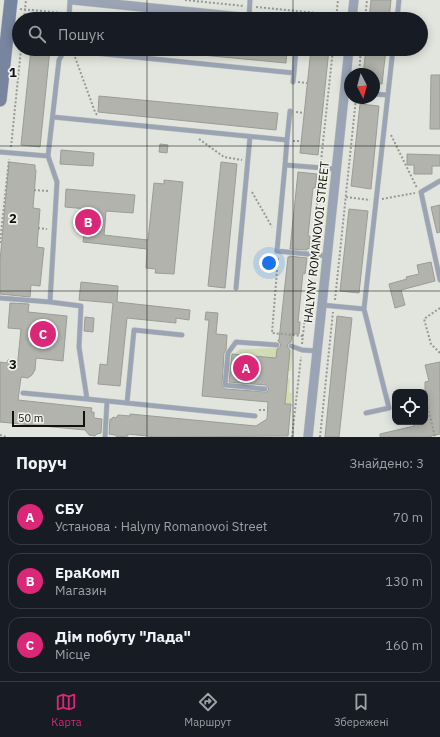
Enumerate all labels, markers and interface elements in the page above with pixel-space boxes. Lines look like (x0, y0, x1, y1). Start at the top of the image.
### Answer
search box (12, 12, 428, 56)
icon: search (26, 23, 48, 45)
text: Пошук (58, 25, 105, 44)
text: 1 (9, 64, 17, 81)
north arrow (344, 68, 380, 104)
street label: HALYNY ROMANOVOI STREET (300, 160, 332, 324)
pin: B (75, 207, 101, 237)
text: 2 (9, 210, 17, 227)
your location (259, 253, 279, 273)
pin: C (30, 319, 56, 349)
pin: A (233, 353, 259, 383)
text: 3 (9, 356, 17, 373)
map controls (392, 389, 428, 425)
button: locate (392, 389, 428, 425)
scale bar (12, 409, 85, 428)
text: 50 m (18, 411, 43, 425)
text: Поруч (16, 452, 67, 474)
text: Знайдено: 3 (350, 455, 424, 472)
text: СБУ (55, 499, 84, 518)
text: A (26, 509, 34, 526)
text: 70 m (393, 509, 423, 526)
text: Установа · Halyny Romanovoi Street (55, 518, 267, 535)
text: ЕраКомп (55, 563, 120, 582)
text: B (26, 573, 34, 590)
text: 130 m (385, 573, 423, 590)
text: Магазин (55, 582, 107, 599)
text: Дім побуту "Лада" (55, 627, 191, 646)
text: C (26, 637, 34, 654)
text: 160 m (385, 637, 423, 654)
text: Місце (55, 646, 90, 663)
tab: Карта (51, 691, 82, 729)
tab: Маршрут (184, 691, 231, 729)
tab: Збережені (334, 691, 389, 729)

